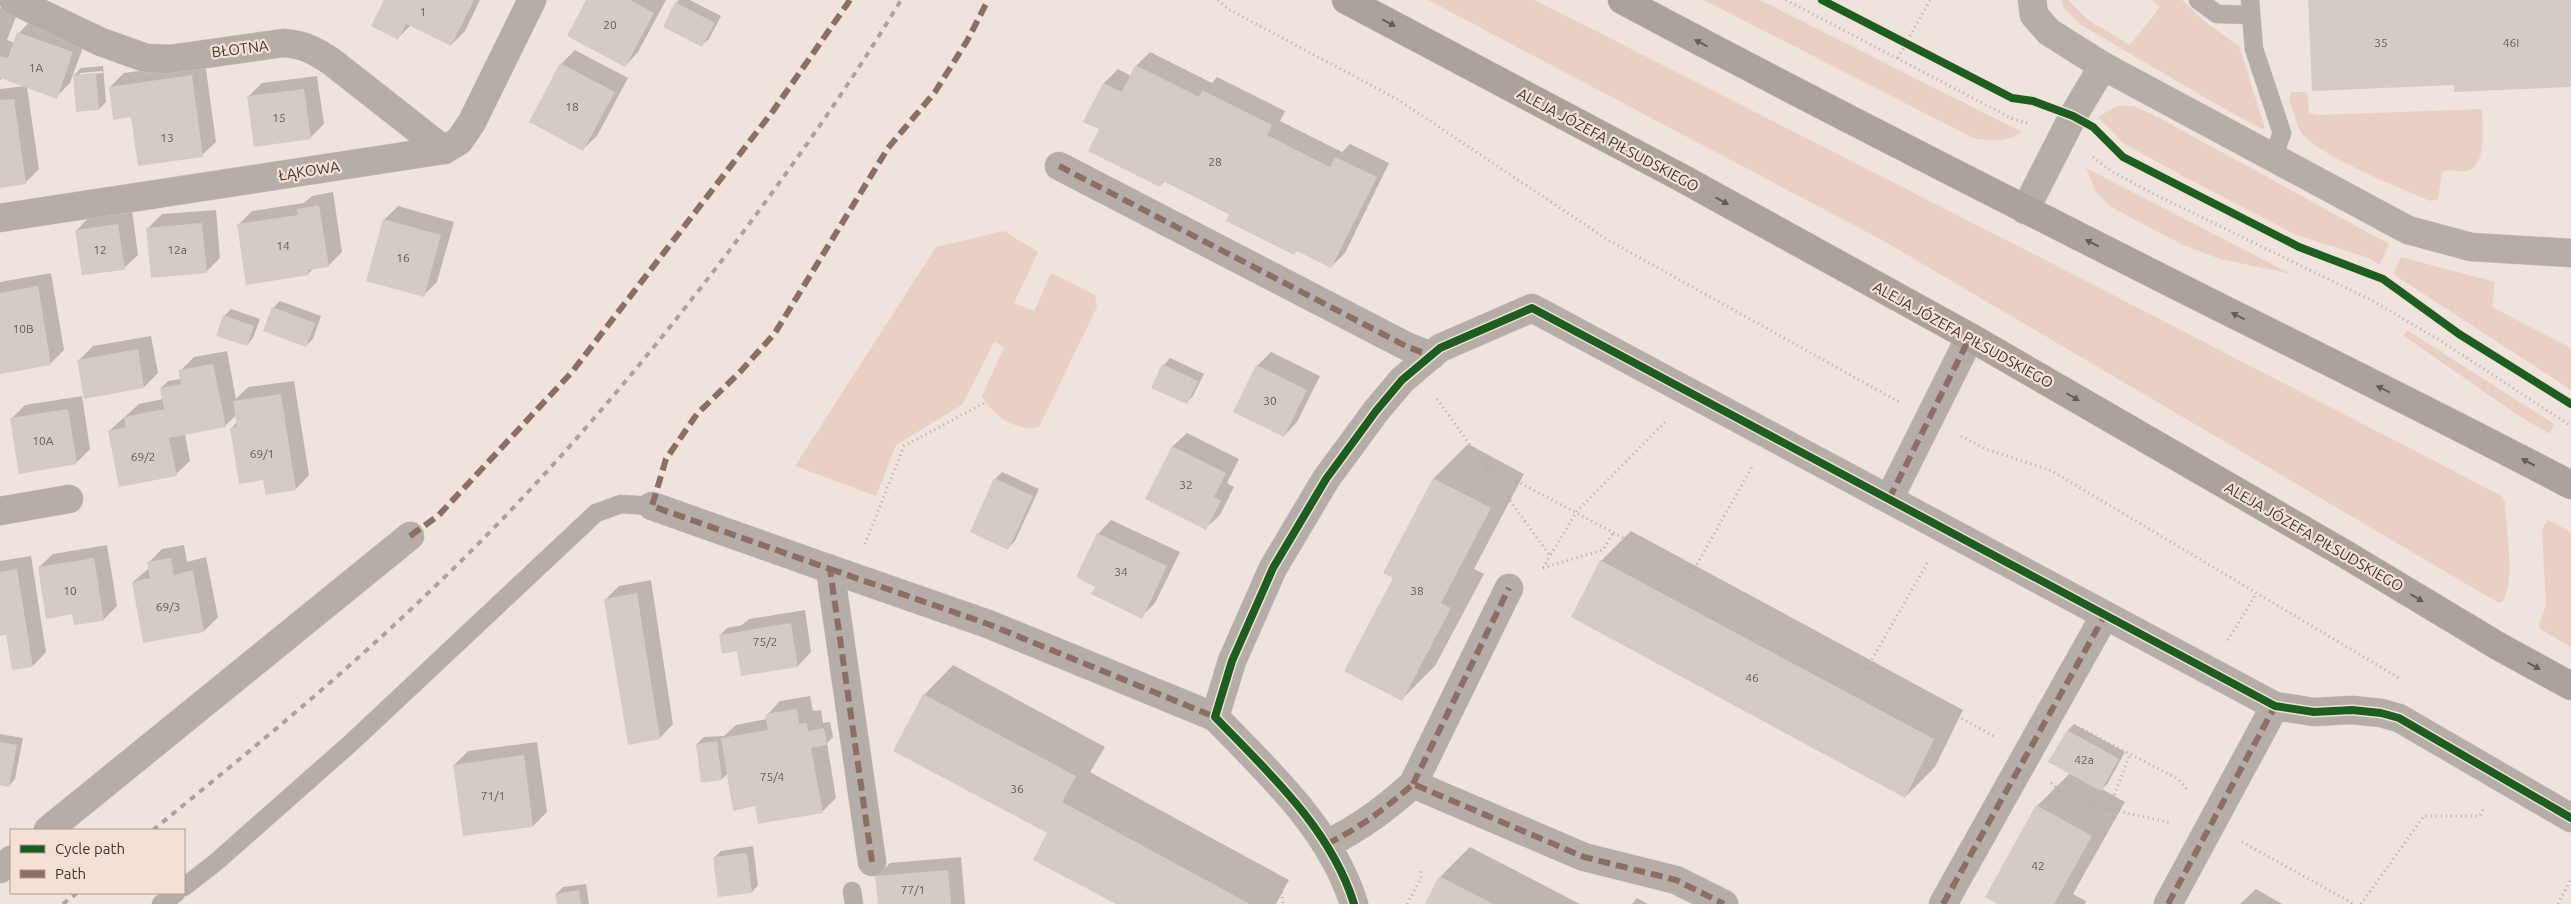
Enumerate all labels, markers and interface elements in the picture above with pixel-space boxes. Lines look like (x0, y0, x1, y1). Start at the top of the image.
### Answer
house number: 1 (420, 5, 426, 18)
house number: 20 (603, 18, 617, 31)
one-way arrow (1382, 19, 1397, 27)
house number: 35 (2374, 36, 2388, 49)
house number: 46I (2503, 36, 2519, 49)
street label: BŁOTNA (211, 37, 270, 60)
one-way arrow (1694, 39, 1709, 47)
house number: 1A (29, 61, 43, 74)
street label: ALEJA JÓZEFA PIŁSUDSKIEGO (1515, 84, 1702, 195)
house number: 18 (565, 100, 579, 113)
house number: 15 (272, 111, 286, 124)
house number: 13 (160, 131, 174, 144)
house number: 28 (1208, 155, 1222, 168)
street label: ŁĄKOWA (277, 157, 341, 184)
one-way arrow (1715, 197, 1730, 205)
house number: 14 (276, 239, 290, 252)
one-way arrow (2085, 239, 2100, 247)
house number: 12 (93, 243, 107, 256)
house number: 12a (167, 243, 187, 256)
house number: 16 (396, 251, 410, 264)
street label: ALEJA JÓZEFA PIŁSUDSKIEGO (1870, 278, 2056, 391)
one-way arrow (2231, 312, 2245, 320)
house number: 10B (12, 322, 34, 335)
one-way arrow (2376, 385, 2390, 393)
one-way arrow (2067, 392, 2080, 401)
house number: 30 (1263, 394, 1277, 407)
house number: 10A (32, 434, 54, 447)
house number: 69/1 (250, 447, 274, 460)
house number: 69/2 (131, 450, 155, 463)
one-way arrow (2521, 458, 2535, 466)
house number: 32 (1179, 478, 1193, 491)
street label: ALEJA JÓZEFA PIŁSUDSKIEGO (2222, 478, 2407, 595)
house number: 34 (1114, 565, 1128, 578)
house number: 10 (63, 584, 77, 597)
house number: 38 (1410, 584, 1424, 597)
one-way arrow (2411, 593, 2424, 602)
house number: 69/3 (156, 600, 180, 613)
house number: 75/2 (753, 635, 777, 648)
one-way arrow (2527, 662, 2542, 670)
house number: 46 (1745, 671, 1759, 684)
house number: 42a (2074, 753, 2094, 766)
house number: 75/4 (760, 770, 785, 783)
house number: 36 (1010, 782, 1024, 795)
house number: 71/1 (481, 789, 505, 802)
legend (10, 829, 185, 894)
text: Cycle path (55, 840, 125, 857)
house number: 42 (2031, 859, 2045, 872)
text: Path (55, 865, 86, 882)
house number: 77/1 (901, 883, 925, 896)

